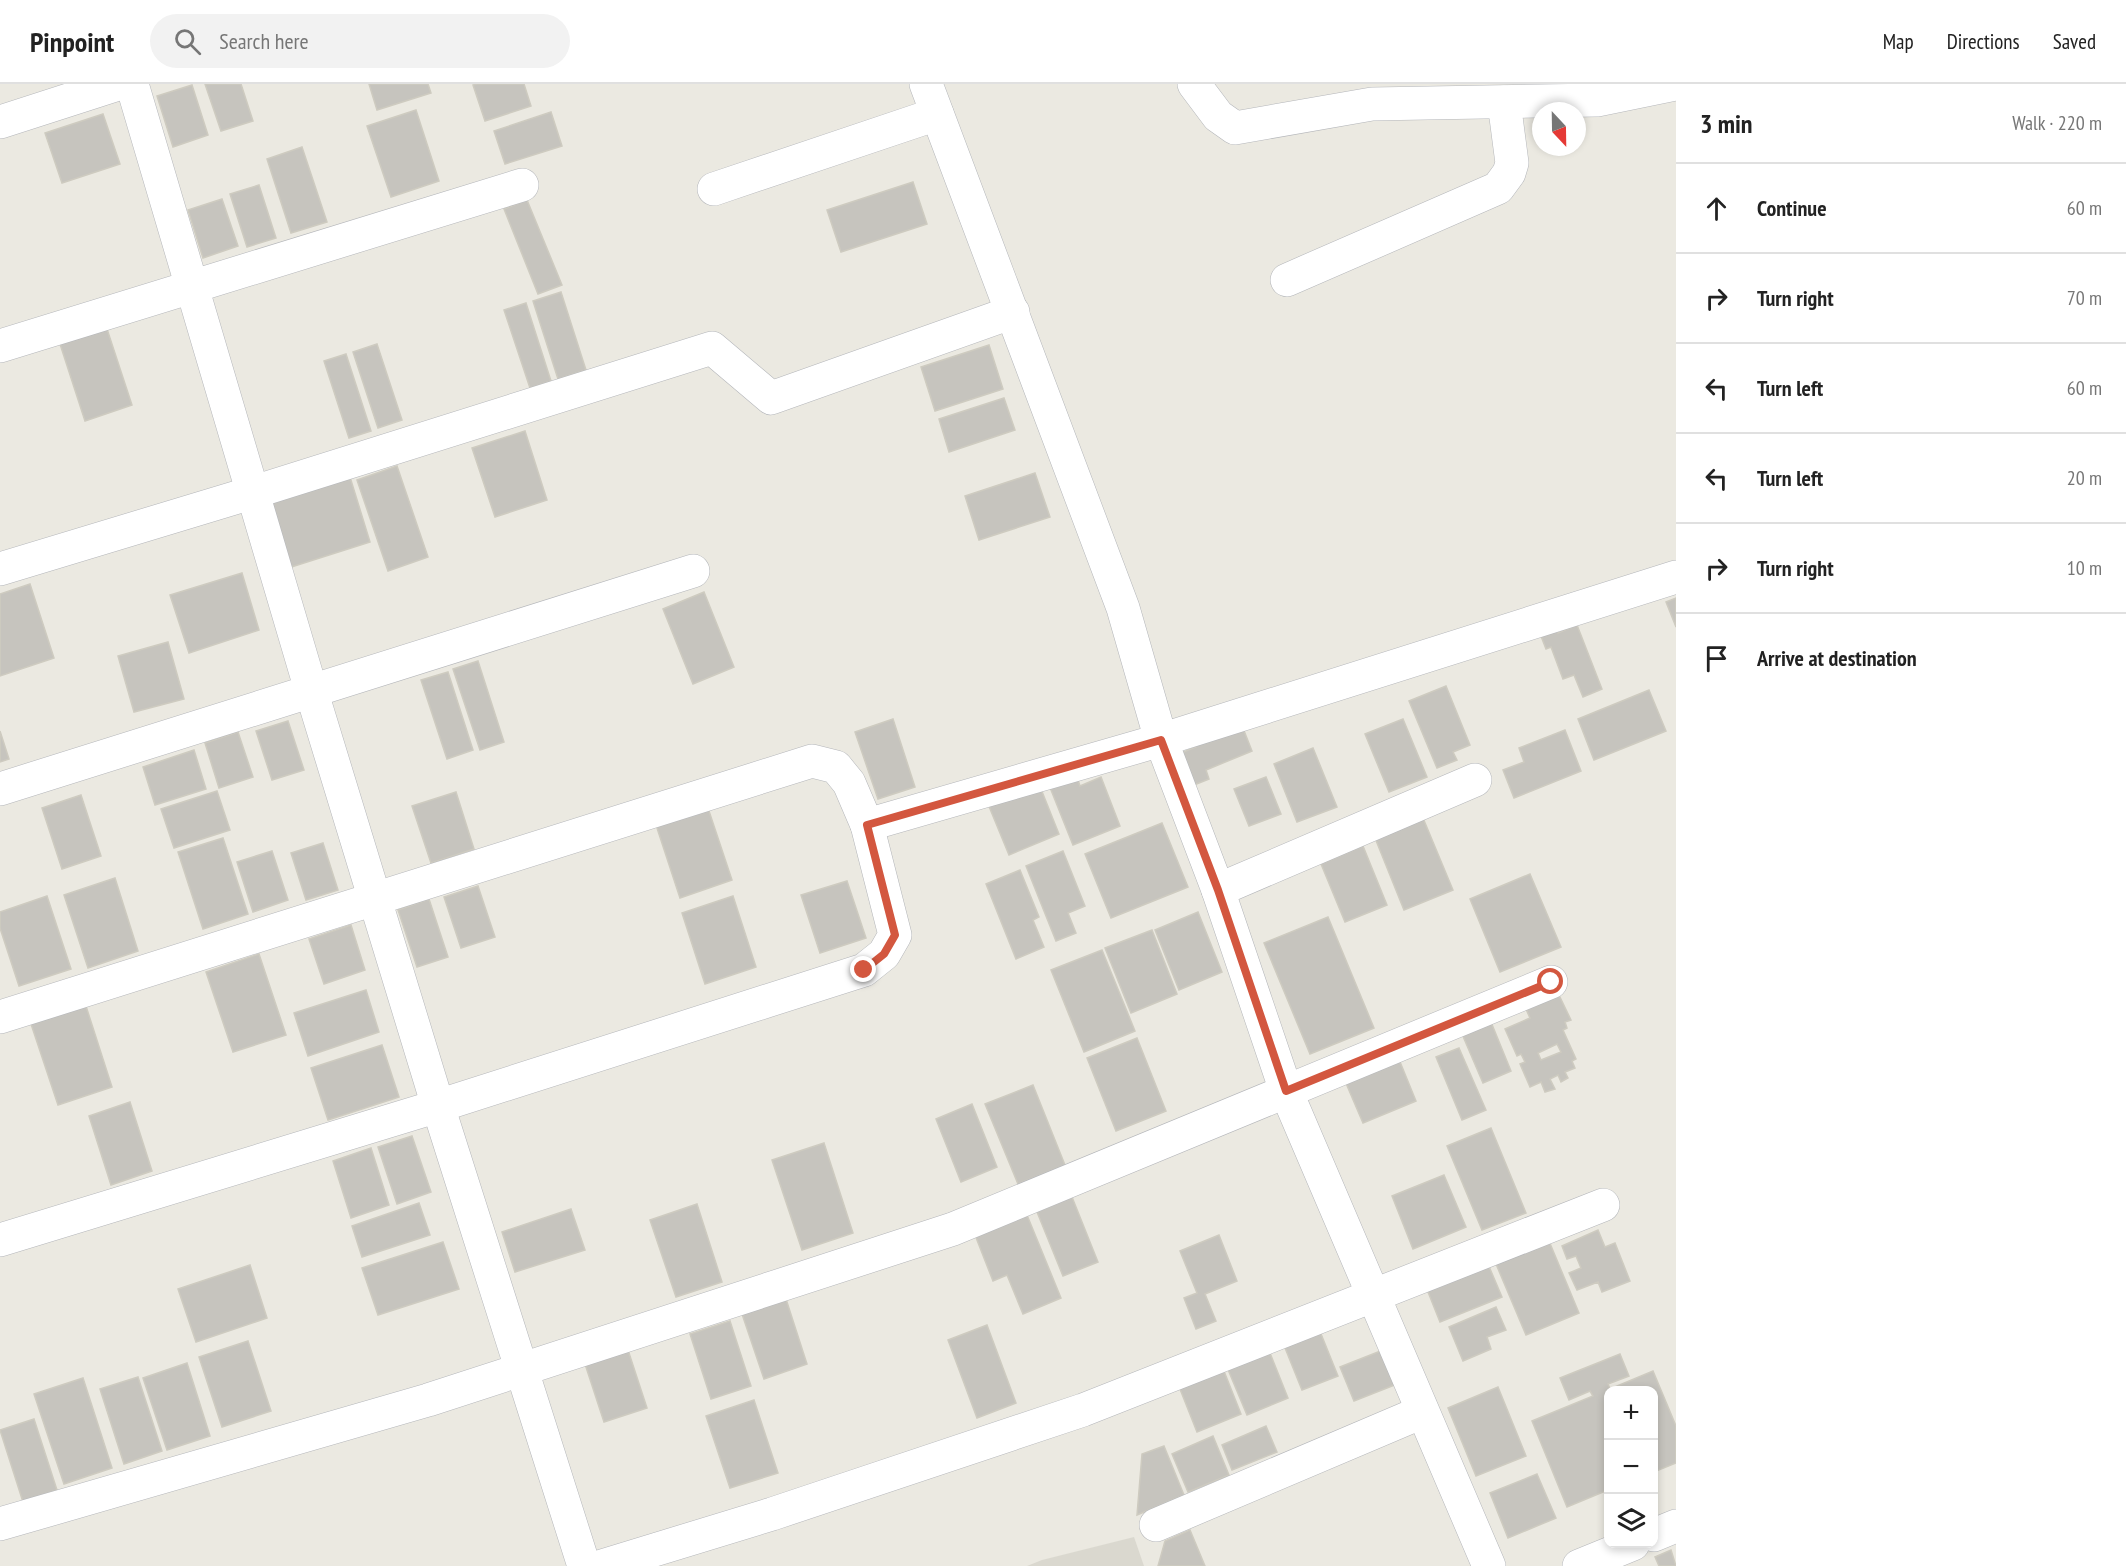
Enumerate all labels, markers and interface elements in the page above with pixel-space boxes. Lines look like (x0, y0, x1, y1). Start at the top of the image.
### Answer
search box (150, 14, 570, 68)
text: Pinpoint (30, 23, 114, 60)
icon: search (171, 25, 204, 58)
text: Search here (219, 27, 309, 55)
text: Map (1883, 28, 1914, 55)
text: Directions (1947, 28, 2020, 55)
text: Saved (2053, 28, 2096, 55)
north arrow (1532, 102, 1586, 156)
text: 3 min (1700, 107, 1753, 140)
text: Walk · 220 m (2012, 110, 2102, 136)
icon: ahead (1700, 192, 1733, 225)
text: Continue (1757, 194, 1827, 222)
text: 60 m (2067, 195, 2102, 221)
icon: right (1700, 282, 1733, 315)
text: Turn right (1757, 284, 1834, 312)
text: 70 m (2067, 285, 2102, 311)
icon: left (1700, 372, 1733, 405)
text: Turn left (1757, 374, 1823, 402)
text: 60 m (2067, 375, 2102, 401)
icon: left (1700, 462, 1733, 495)
text: Turn left (1757, 464, 1823, 492)
text: 20 m (2067, 465, 2102, 491)
icon: right (1700, 552, 1733, 585)
text: Turn right (1757, 554, 1834, 582)
text: 10 m (2067, 555, 2102, 581)
icon: arrive (1700, 642, 1733, 675)
text: Arrive at destination (1757, 644, 1917, 672)
route end (850, 956, 876, 982)
route start (1537, 968, 1563, 994)
map controls (1604, 1386, 1658, 1548)
button: + (1604, 1386, 1658, 1440)
button: − (1604, 1440, 1658, 1494)
button: layers (1604, 1494, 1658, 1548)

